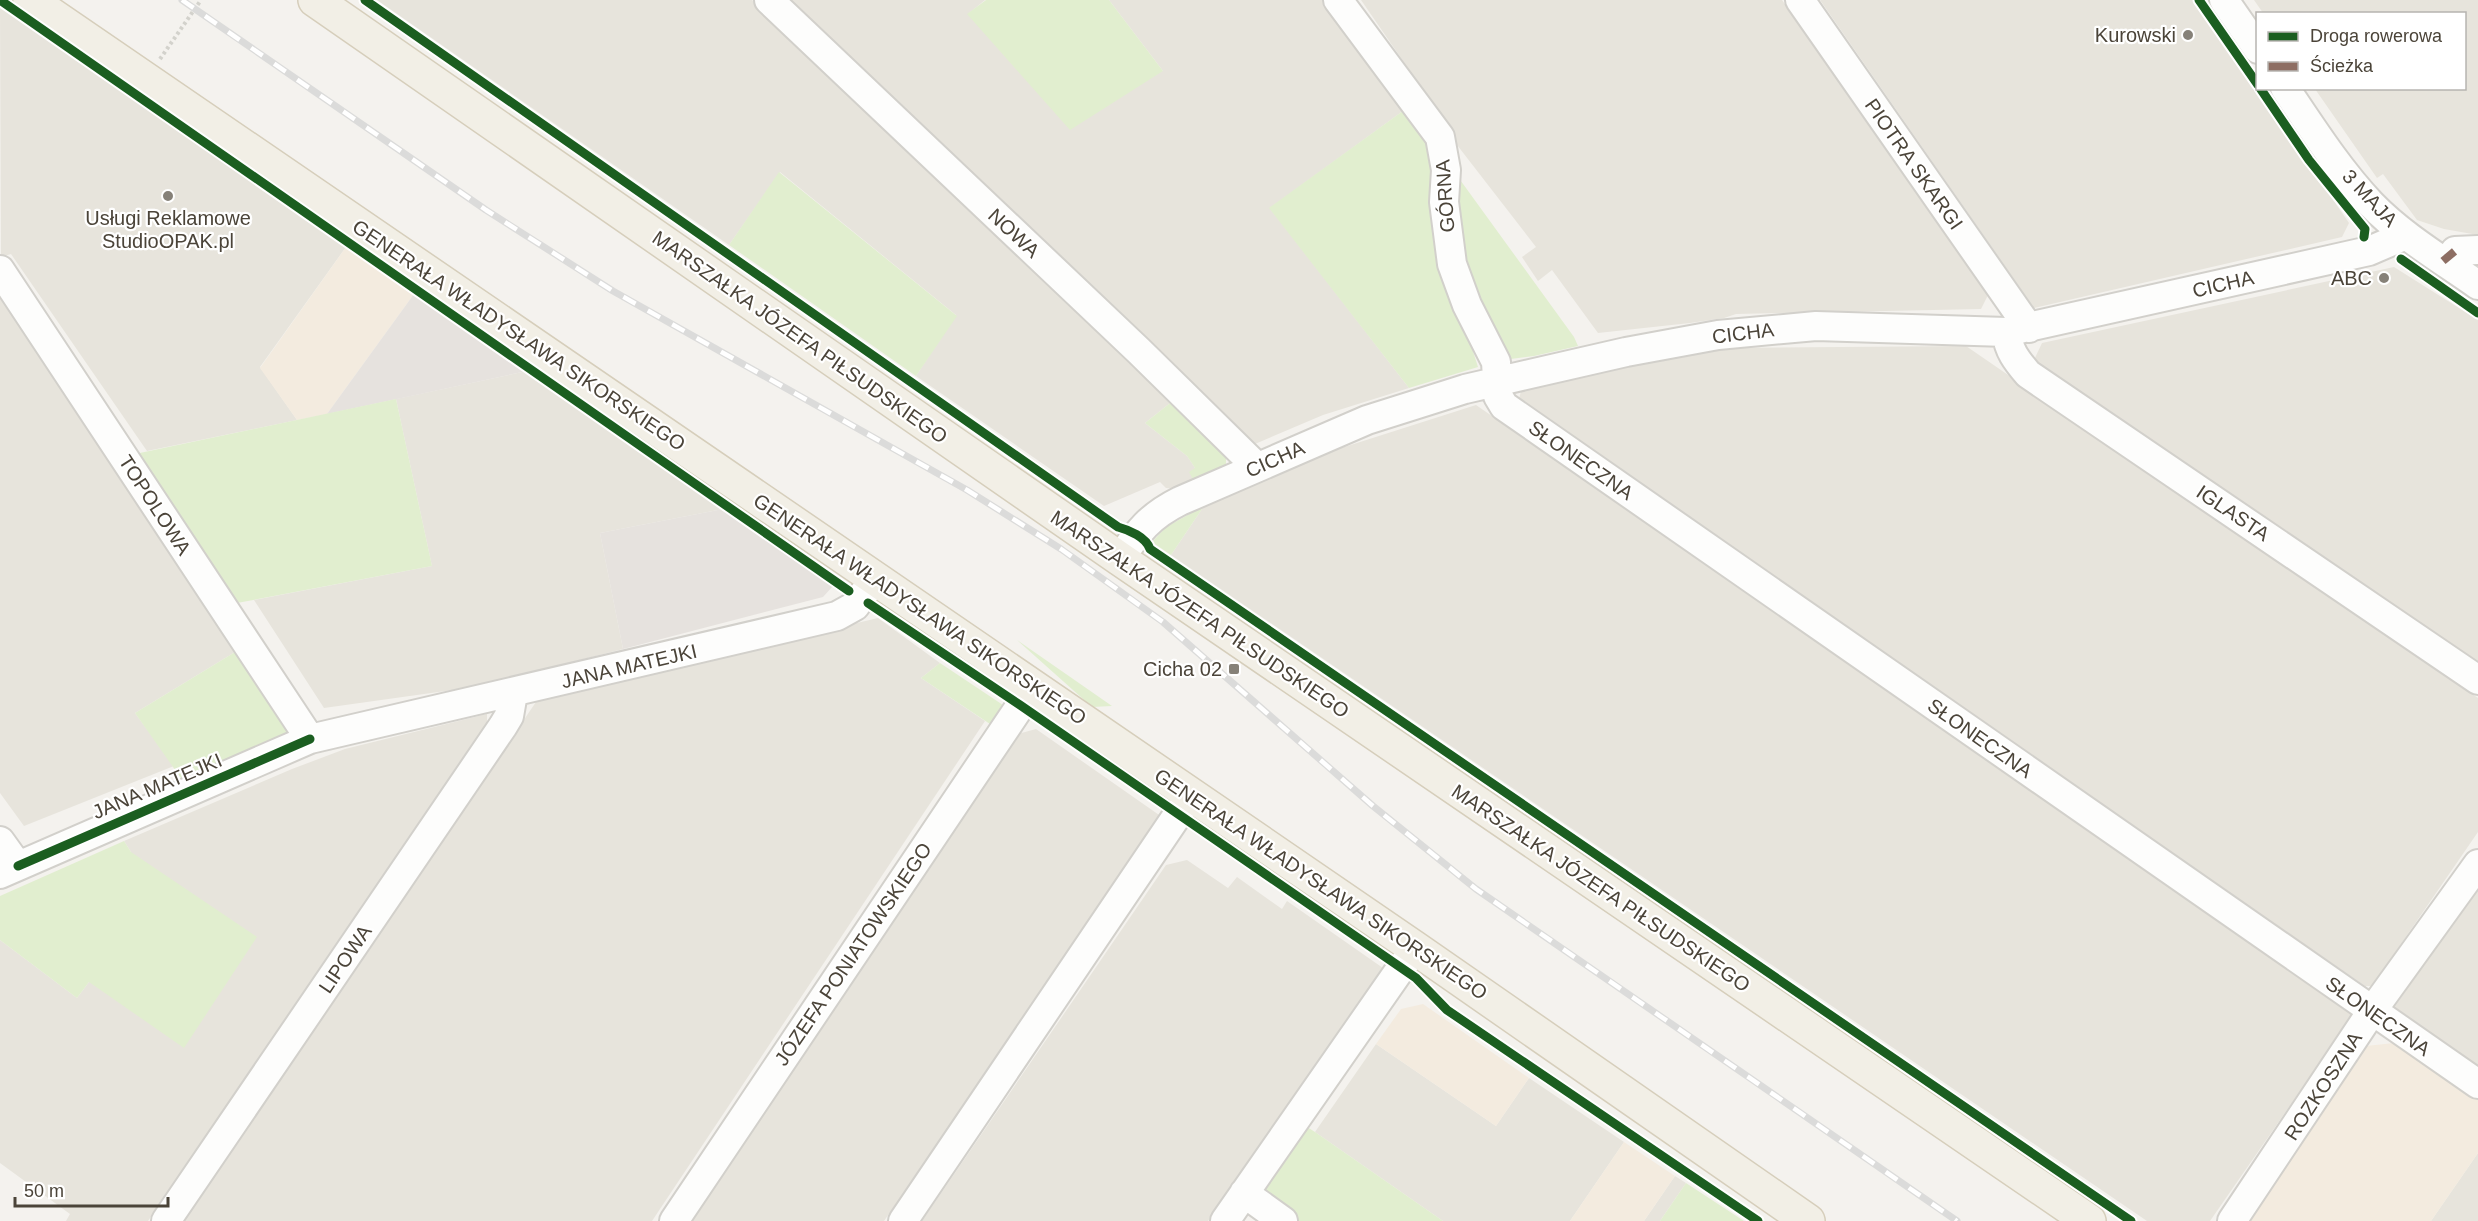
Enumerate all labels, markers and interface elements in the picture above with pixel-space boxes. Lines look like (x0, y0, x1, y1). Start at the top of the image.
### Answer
legend (2256, 12, 2466, 90)
place label: Kurowski (2095, 24, 2176, 46)
text: Droga rowerowa (2310, 26, 2443, 46)
marker: Kurowski (2181, 28, 2195, 42)
text: Ścieżka (2310, 55, 2374, 76)
street label: PIOTRA SKARGI (1861, 94, 1967, 234)
street label: GÓRNA (1431, 158, 1459, 233)
street label: 3 MAJA (2338, 165, 2402, 232)
marker: Usługi Reklamowe StudioOPAK.pl (161, 189, 175, 203)
street label: NOWA (984, 204, 1044, 262)
place label: Usługi Reklamowe StudioOPAK.pl (85, 207, 251, 252)
street label: GENERAŁA WŁADYSŁAWA SIKORSKIEGO (349, 215, 689, 455)
street label: MARSZAŁKA JÓZEFA PIŁSUDSKIEGO (648, 226, 952, 448)
street label: CICHA (2190, 266, 2256, 302)
place label: ABC (2331, 267, 2372, 289)
marker: ABC (2377, 271, 2391, 285)
street label: CICHA (1711, 318, 1776, 348)
street label: SŁONECZNA (1525, 416, 1638, 504)
street label: CICHA (1242, 436, 1308, 482)
street label: TOPOLOWA (115, 451, 196, 560)
street label: IGLASTA (2192, 481, 2274, 546)
street label: GENERAŁA WŁADYSŁAWA SIKORSKIEGO (750, 489, 1090, 729)
street label: MARSZAŁKA JÓZEFA PIŁSUDSKIEGO (1047, 506, 1353, 722)
street label: JANA MATEJKI (559, 640, 699, 692)
place label: Cicha 02 (1143, 658, 1222, 680)
marker: Cicha 02 (1227, 662, 1241, 676)
street label: SŁONECZNA (1924, 694, 2037, 782)
street label: JANA MATEJKI (89, 749, 225, 823)
street label: GENERAŁA WŁADYSŁAWA SIKORSKIEGO (1151, 764, 1491, 1004)
street label: MARSZAŁKA JÓZEFA PIŁSUDSKIEGO (1448, 780, 1754, 996)
street label: JÓZEFA PONIATOWSKIEGO (770, 839, 936, 1069)
street label: LIPOWA (314, 920, 376, 997)
street label: SŁONECZNA (2322, 972, 2435, 1060)
street label: ROZKOSZNA (2280, 1027, 2366, 1144)
scale bar (15, 1170, 168, 1208)
text: 50 m (24, 1181, 64, 1201)

